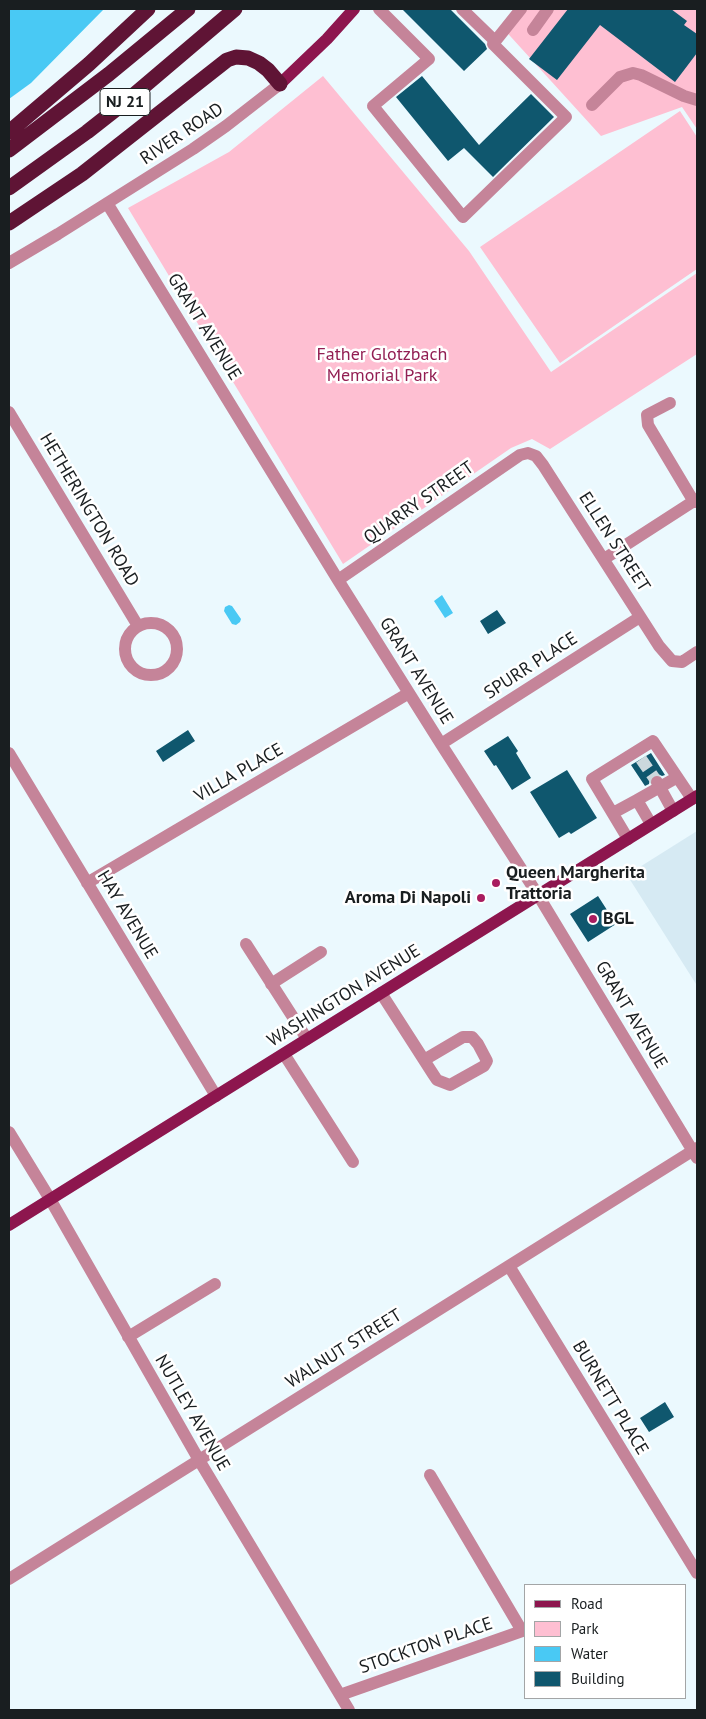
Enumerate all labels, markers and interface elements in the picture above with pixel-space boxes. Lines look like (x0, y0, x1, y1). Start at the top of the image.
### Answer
road number: NJ 21 (100, 88, 150, 115)
street label: RIVER ROAD (136, 98, 228, 170)
street label: GRANT AVENUE (163, 270, 245, 384)
park label: Father Glotzbach Memorial Park (317, 344, 447, 386)
street label: HETHERINGTON ROAD (35, 429, 143, 591)
street label: QUARRY STREET (360, 457, 478, 549)
street label: ELLEN STREET (574, 488, 654, 596)
street label: GRANT AVENUE (375, 614, 457, 728)
street label: SPURR PLACE (480, 628, 582, 704)
street label: VILLA PLACE (191, 739, 287, 807)
place label: Queen Margherita Trattoria (506, 862, 645, 904)
street label: HAY AVENUE (92, 867, 162, 963)
marker: Queen Margherita Trattoria (490, 877, 502, 889)
place label: Aroma Di Napoli (345, 887, 471, 909)
marker: Aroma Di Napoli (475, 892, 487, 904)
place label: BGL (603, 908, 634, 930)
marker: BGL (587, 913, 599, 925)
street label: WASHINGTON AVENUE (263, 940, 425, 1052)
street label: GRANT AVENUE (590, 957, 672, 1073)
street label: WALNUT STREET (282, 1305, 406, 1393)
street label: BURNETT PLACE (567, 1337, 653, 1459)
street label: NUTLEY AVENUE (150, 1351, 234, 1475)
legend (524, 1584, 686, 1699)
text: Road (571, 1594, 603, 1613)
street label: STOCKTON PLACE (357, 1613, 495, 1679)
text: Park (571, 1619, 599, 1638)
text: Water (571, 1644, 608, 1663)
text: Building (571, 1669, 625, 1688)

